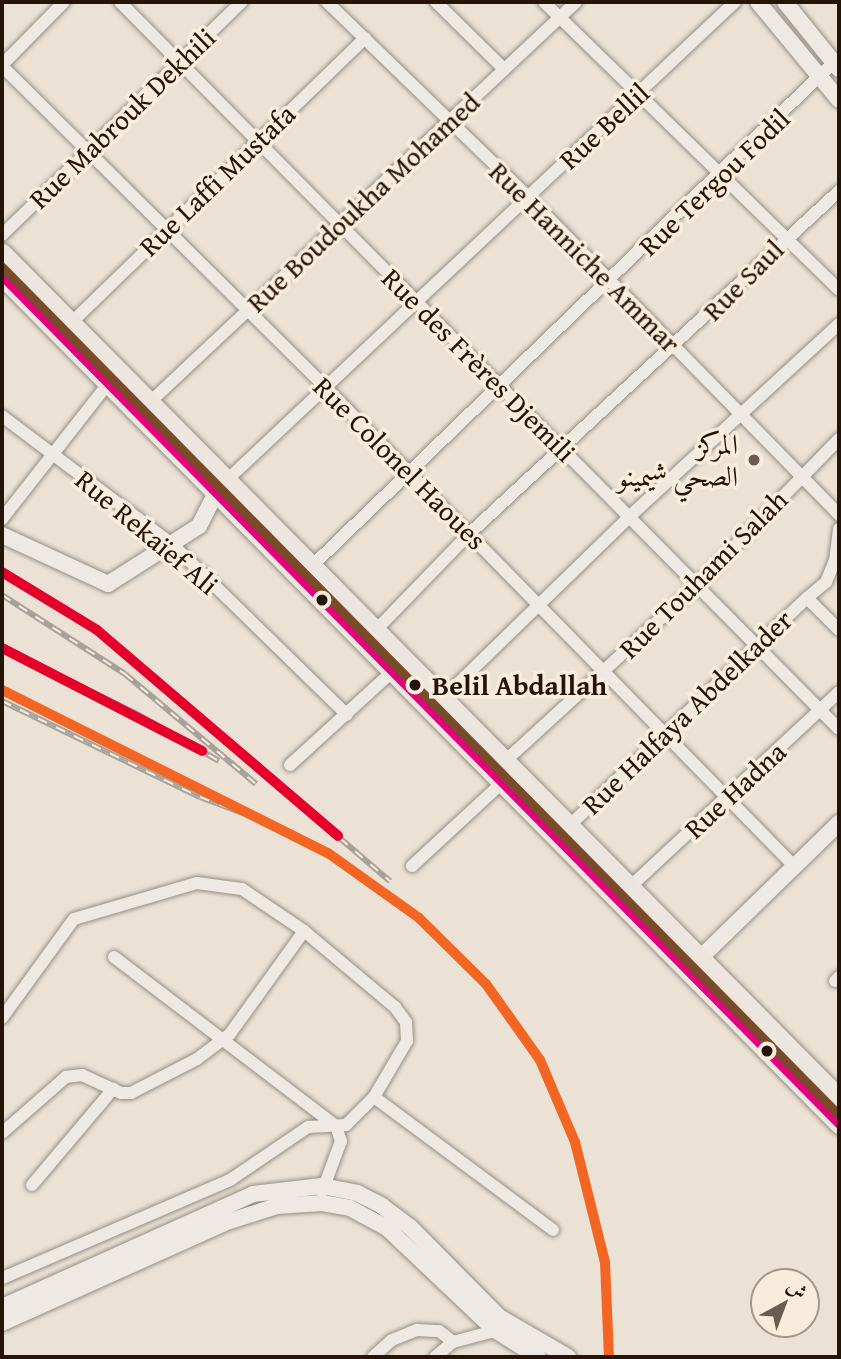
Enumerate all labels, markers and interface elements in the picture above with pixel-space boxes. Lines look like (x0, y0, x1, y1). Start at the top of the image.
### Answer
street label: Rue Mabrouk Dekhili (22, 21, 222, 215)
street label: Rue Bellil (552, 76, 656, 176)
street label: Rue Boudoukha Mohamed (239, 85, 487, 319)
street label: Rue Laffi Mustafa (132, 97, 302, 263)
street label: Rue Tergou Fodil (632, 102, 796, 262)
street label: Rue Hanniche Ammar (483, 155, 687, 359)
street label: Rue Saul (696, 233, 790, 327)
street label: Rue des Frères Djemili (375, 261, 583, 469)
street label: Rue Colonel Haoues (307, 370, 493, 556)
place label: المركز الصحي شيمينو (617, 427, 738, 493)
marker: المركز الصحي شيمينو (744, 450, 764, 470)
street label: Rue Rekaïef Ali (69, 463, 225, 601)
street label: Rue Touhami Salah (612, 483, 794, 665)
unlabelled marker (315, 593, 329, 607)
street label: Rue Halfaya Abdelkader (575, 603, 799, 821)
place label: Belil Abdallah (432, 668, 607, 702)
marker: Belil Abdallah (404, 674, 426, 696)
street label: Rue Hadna (677, 735, 793, 845)
unlabelled marker (760, 1044, 774, 1058)
north arrow (750, 1268, 820, 1338)
text: ش (781, 1272, 814, 1305)

